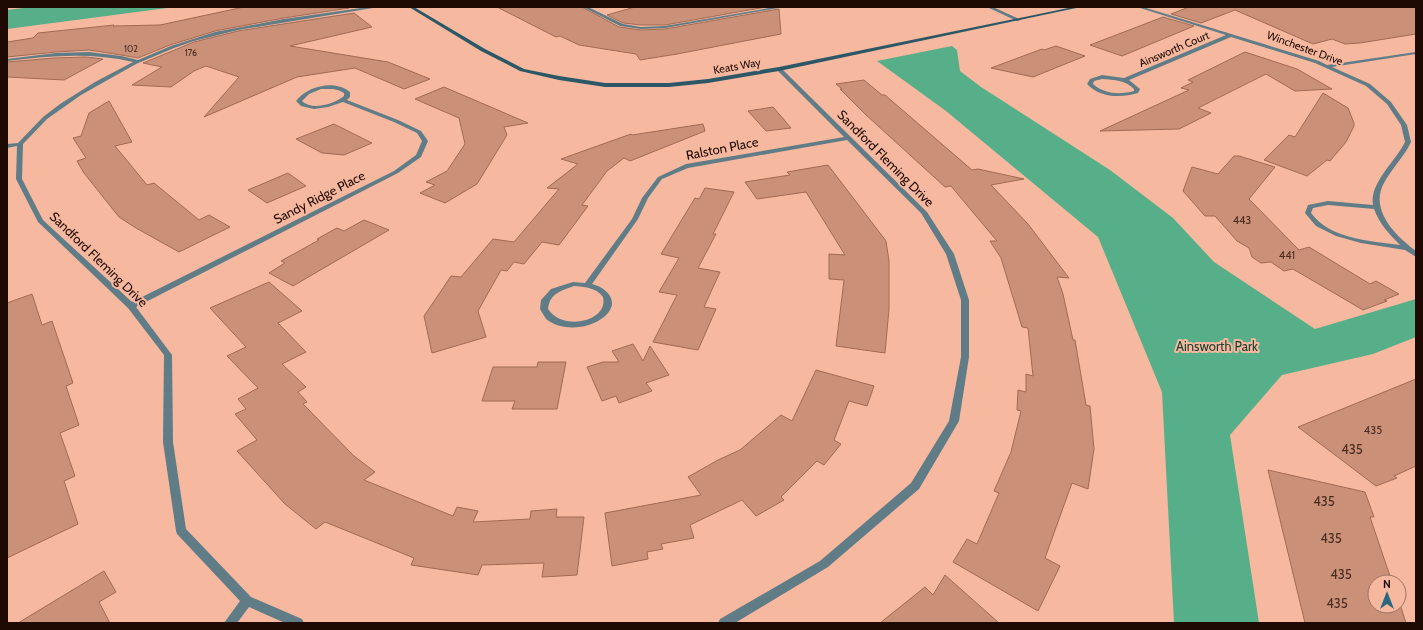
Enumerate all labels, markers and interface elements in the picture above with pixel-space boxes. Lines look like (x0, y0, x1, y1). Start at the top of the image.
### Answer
street label: Ainsworth Court (1137, 28, 1212, 70)
street label: Winchester Drive (1265, 28, 1345, 68)
house number: 102 (124, 43, 138, 54)
house number: 176 (185, 47, 197, 58)
street label: Keats Way (712, 55, 762, 77)
street label: Sandford Fleming Drive (834, 106, 938, 210)
street label: Ralston Place (685, 133, 760, 163)
street label: Sandy Ridge Place (270, 167, 368, 227)
street label: Sandford Fleming Drive (47, 208, 152, 310)
house number: 443 (1233, 213, 1251, 227)
house number: 441 (1279, 248, 1295, 262)
park label: Ainsworth Park (1176, 338, 1258, 354)
house number: 435 (1364, 423, 1382, 437)
house number: 435 (1341, 441, 1363, 457)
house number: 435 (1313, 493, 1335, 509)
house number: 435 (1320, 530, 1342, 546)
house number: 435 (1330, 566, 1352, 582)
north arrow (1367, 574, 1407, 614)
text: N (1383, 577, 1391, 591)
house number: 435 (1326, 595, 1348, 611)

